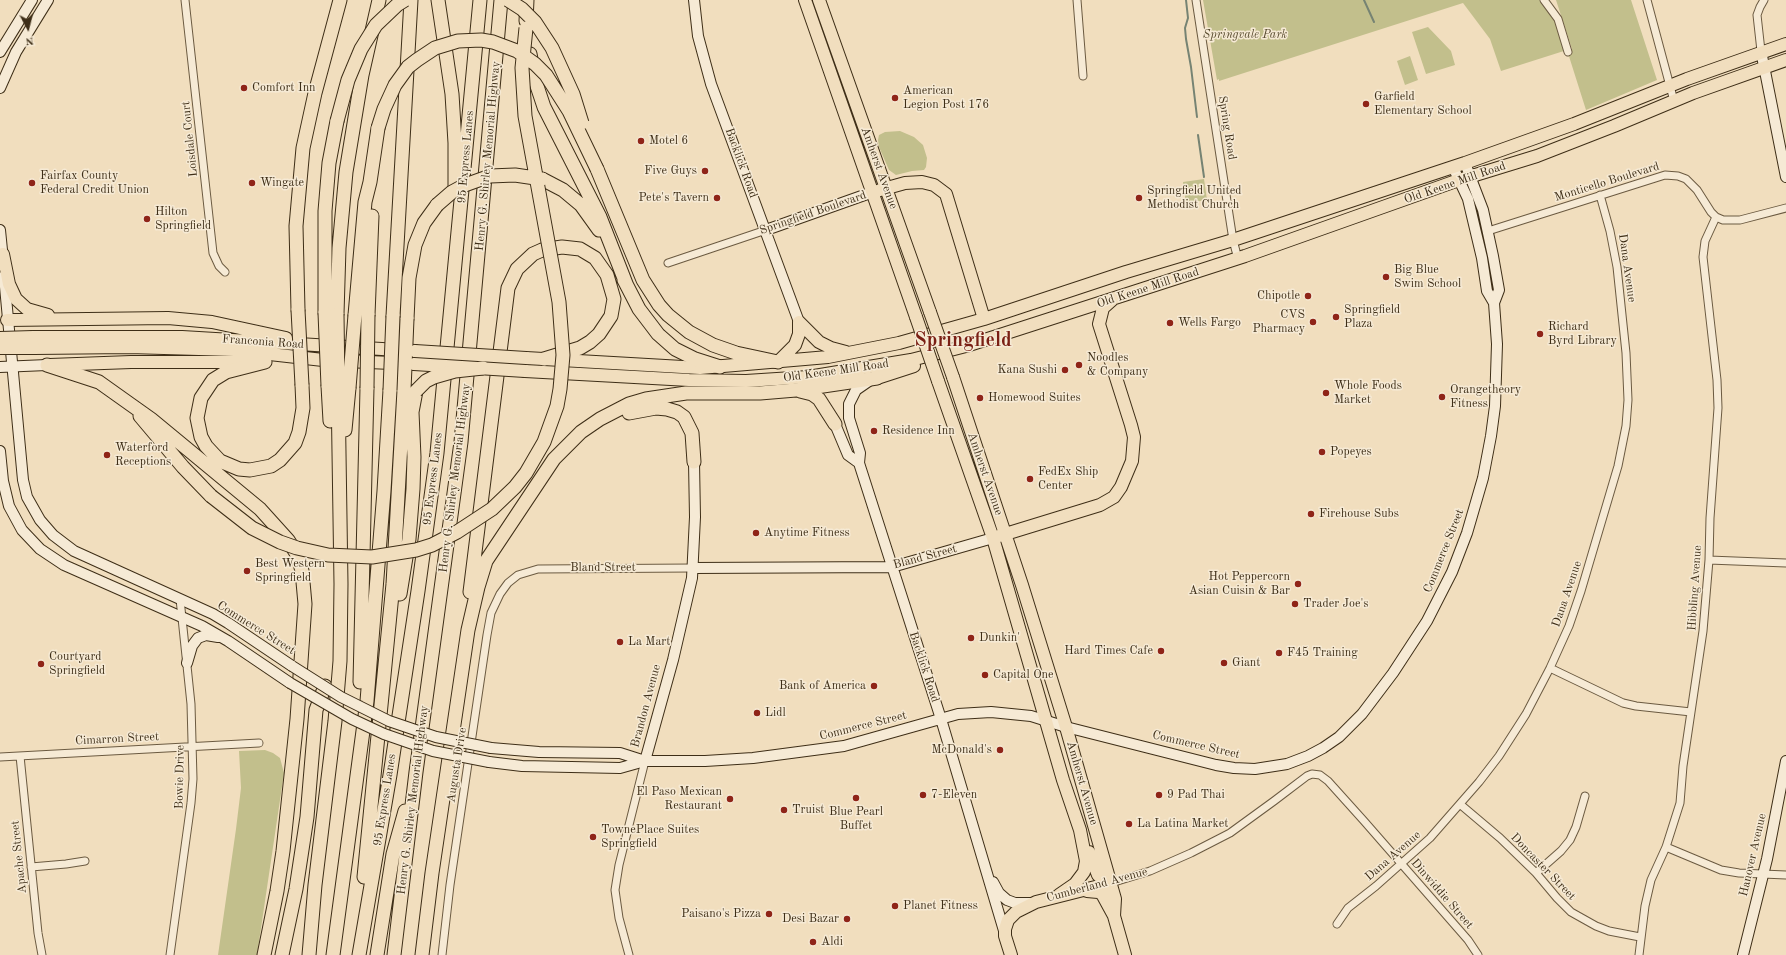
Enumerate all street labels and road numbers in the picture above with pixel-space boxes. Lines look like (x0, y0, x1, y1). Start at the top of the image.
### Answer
street label: Henry G. Shirley Memorial Highway (473, 60, 503, 252)
street label: Spring Road (1215, 95, 1239, 161)
street label: Loisdale Court (179, 100, 201, 178)
street label: 95 Express Lanes (455, 110, 477, 204)
street label: Amherst Avenue (857, 125, 901, 211)
street label: Backlick Road (722, 126, 760, 200)
street label: Old Keene Mill Road (1402, 159, 1508, 207)
street label: Monticello Boulevard (1553, 159, 1661, 205)
street label: Springfield Boulevard (758, 188, 868, 238)
street label: Dana Avenue (1615, 233, 1639, 303)
street label: Old Keene Mill Road (1095, 265, 1201, 311)
street label: Franconia Road (221, 332, 305, 352)
street label: Old Keene Mill Road (782, 356, 890, 386)
street label: Henry G. Shirley Memorial Highway (436, 383, 474, 573)
street label: Amherst Avenue (964, 431, 1006, 517)
street label: 95 Express Lanes (420, 432, 446, 526)
street label: Commerce Street (1421, 507, 1467, 595)
street label: Bland Street (892, 542, 958, 572)
street label: Hibbling Avenue (1685, 545, 1705, 631)
street label: Dana Avenue (1549, 559, 1585, 629)
street label: Bland Street (570, 561, 636, 575)
street label: Commerce Street (214, 598, 298, 658)
street label: Backlick Road (906, 630, 942, 704)
street label: Brandon Avenue (628, 663, 664, 749)
street label: Henry G. Shirley Memorial Highway (394, 705, 432, 895)
street label: Commerce Street (818, 708, 908, 744)
street label: Augusta Drive (444, 726, 470, 804)
street label: Commerce Street (1151, 728, 1241, 762)
street label: Cimarron Street (75, 730, 159, 748)
street label: Amherst Avenue (1063, 739, 1101, 827)
street label: Bowie Drive (172, 745, 188, 809)
street label: 95 Express Lanes (371, 753, 399, 847)
street label: Hanover Avenue (1736, 812, 1770, 898)
street label: Apache Street (8, 820, 30, 894)
street label: Dana Avenue (1362, 828, 1424, 884)
street label: Doncaster Street (1507, 830, 1579, 904)
street label: Dinwiddie Street (1408, 856, 1476, 932)
street label: Cumberland Avenue (1045, 865, 1149, 905)

